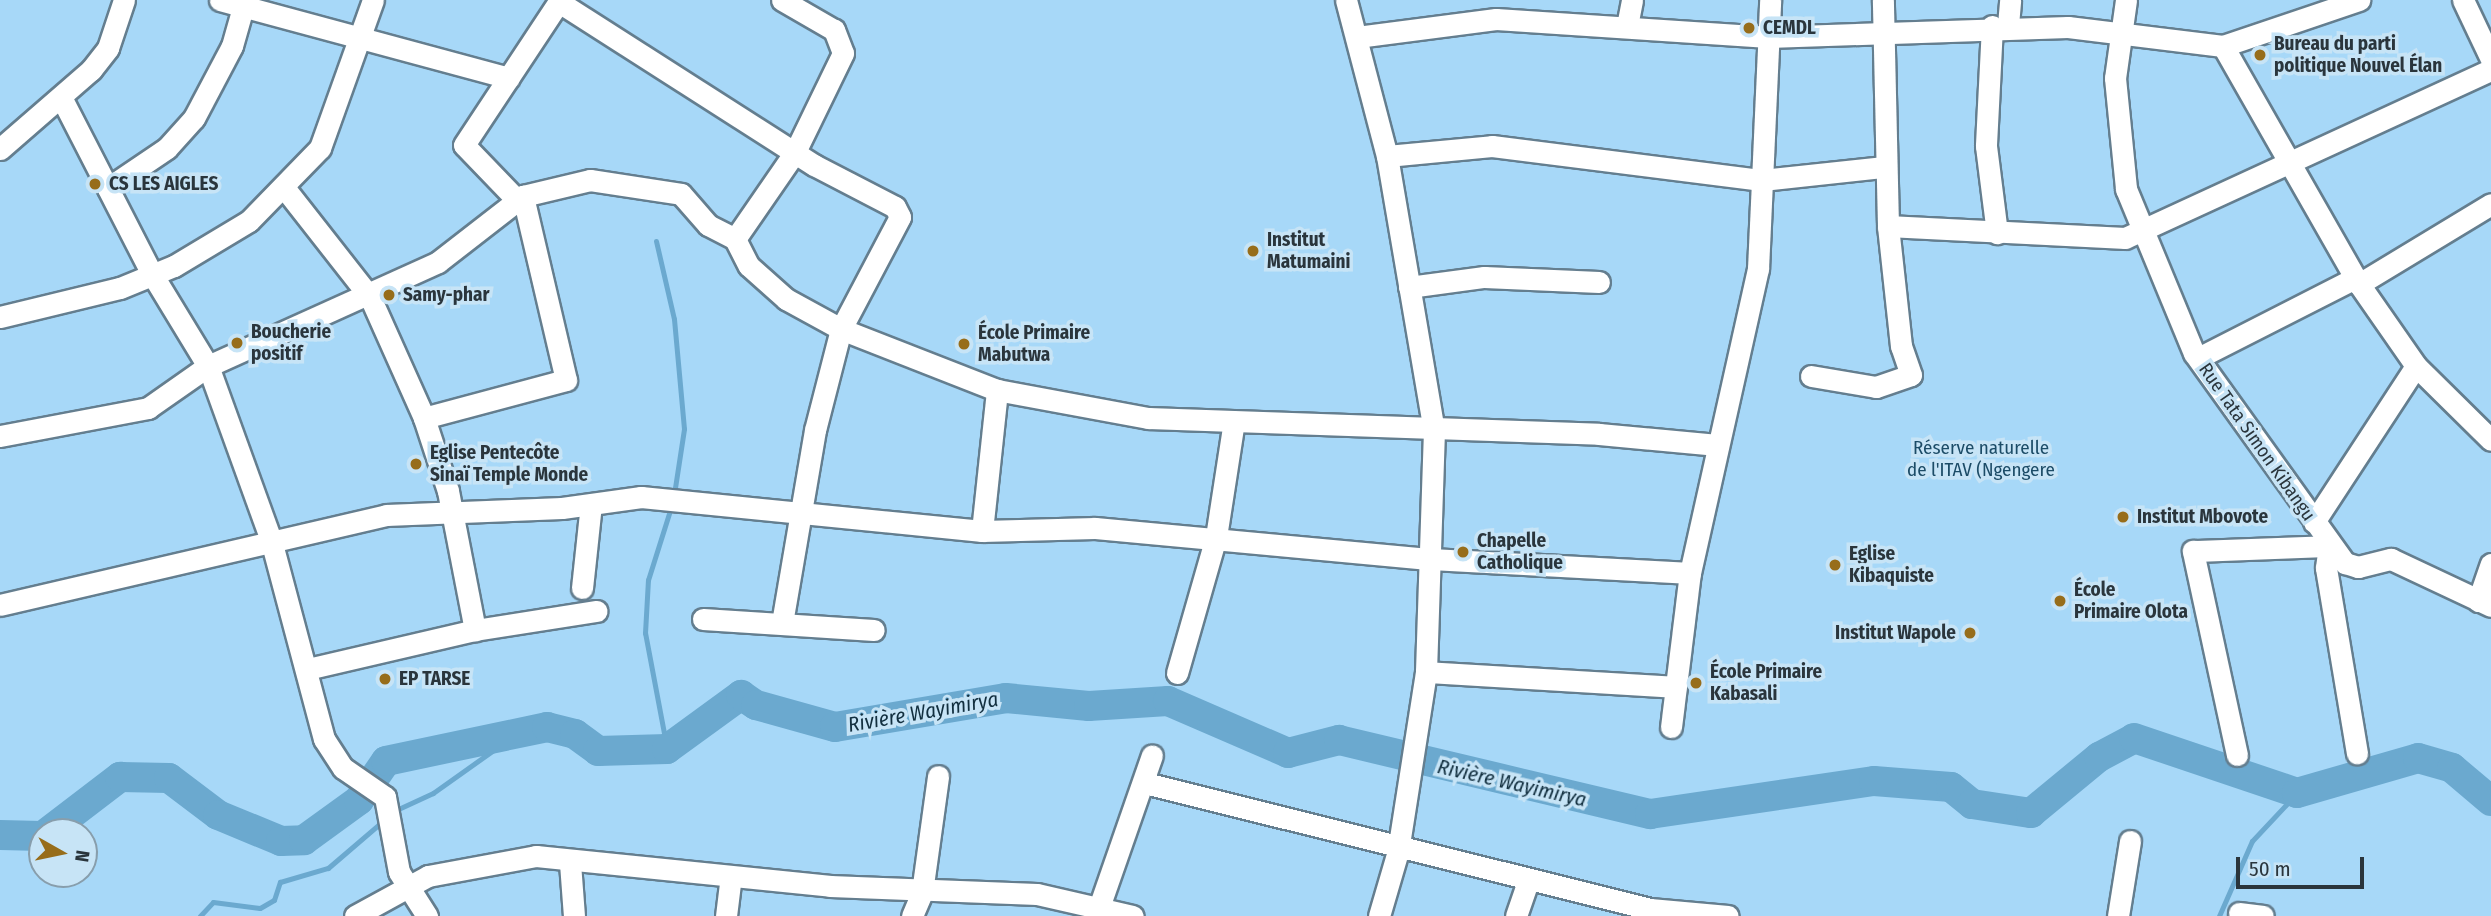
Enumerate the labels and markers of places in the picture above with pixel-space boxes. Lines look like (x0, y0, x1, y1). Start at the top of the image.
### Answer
place label: CEMDL (1763, 17, 1816, 39)
marker: CEMDL (1741, 20, 1757, 36)
place label: Bureau du parti politique Nouvel Élan (2274, 33, 2442, 77)
marker: Bureau du parti politique Nouvel Élan (2252, 47, 2268, 63)
place label: CS LES AIGLES (109, 173, 218, 195)
marker: CS LES AIGLES (87, 176, 103, 192)
place label: Institut Matumaini (1267, 229, 1350, 273)
marker: Institut Matumaini (1245, 243, 1261, 259)
place label: Samy-phar (403, 284, 489, 306)
marker: Samy-phar (381, 287, 397, 303)
place label: Boucherie positif (251, 321, 331, 365)
place label: École Primaire Mabutwa (978, 322, 1090, 366)
marker: Boucherie positif (229, 335, 245, 351)
marker: École Primaire Mabutwa (956, 336, 972, 352)
place label: Eglise Pentecôte Sinaï Temple Monde (430, 442, 588, 486)
marker: Eglise Pentecôte Sinaï Temple Monde (408, 456, 424, 472)
place label: Institut Mbovote (2137, 506, 2268, 528)
marker: Institut Mbovote (2115, 509, 2131, 525)
place label: Chapelle Catholique (1477, 530, 1563, 574)
place label: Eglise Kibaquiste (1849, 543, 1934, 587)
marker: Chapelle Catholique (1455, 544, 1471, 560)
marker: Eglise Kibaquiste (1827, 557, 1843, 573)
place label: École Primaire Olota (2074, 579, 2188, 623)
marker: École Primaire Olota (2052, 593, 2068, 609)
place label: Institut Wapole (1835, 622, 1956, 644)
marker: Institut Wapole (1962, 625, 1978, 641)
place label: École Primaire Kabasali (1710, 661, 1822, 705)
place label: EP TARSE (399, 668, 470, 690)
marker: EP TARSE (377, 671, 393, 687)
marker: École Primaire Kabasali (1688, 675, 1704, 691)

